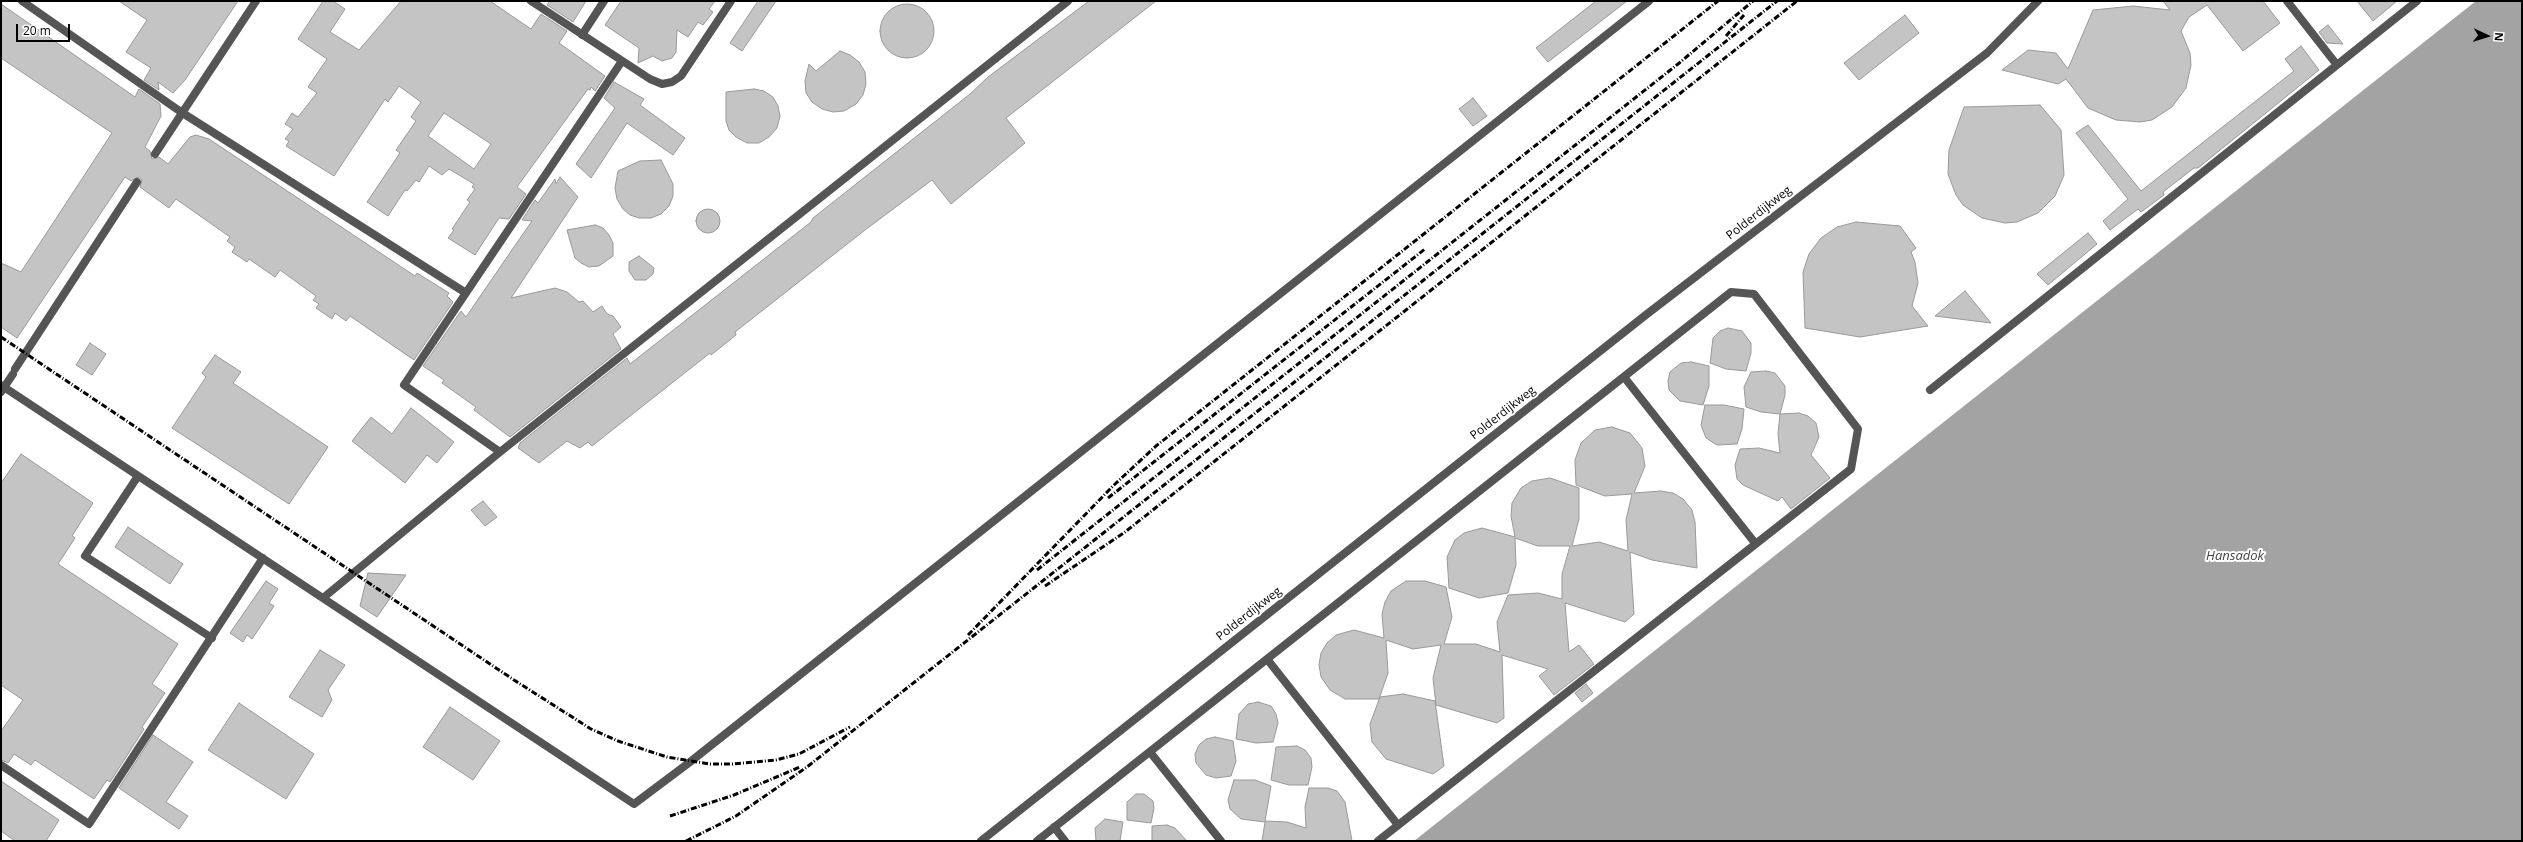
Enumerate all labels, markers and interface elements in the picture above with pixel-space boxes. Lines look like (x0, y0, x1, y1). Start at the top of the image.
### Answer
scale bar (18, 16, 72, 42)
north arrow (2467, 16, 2507, 56)
text: 20 m (23, 22, 51, 39)
text: N (2492, 32, 2507, 42)
street label: Polderdijkweg (1724, 183, 1794, 243)
street label: Polderdijkweg (1468, 383, 1538, 443)
water label: Hansadok (2206, 548, 2264, 564)
street label: Polderdijkweg (1214, 584, 1284, 644)

